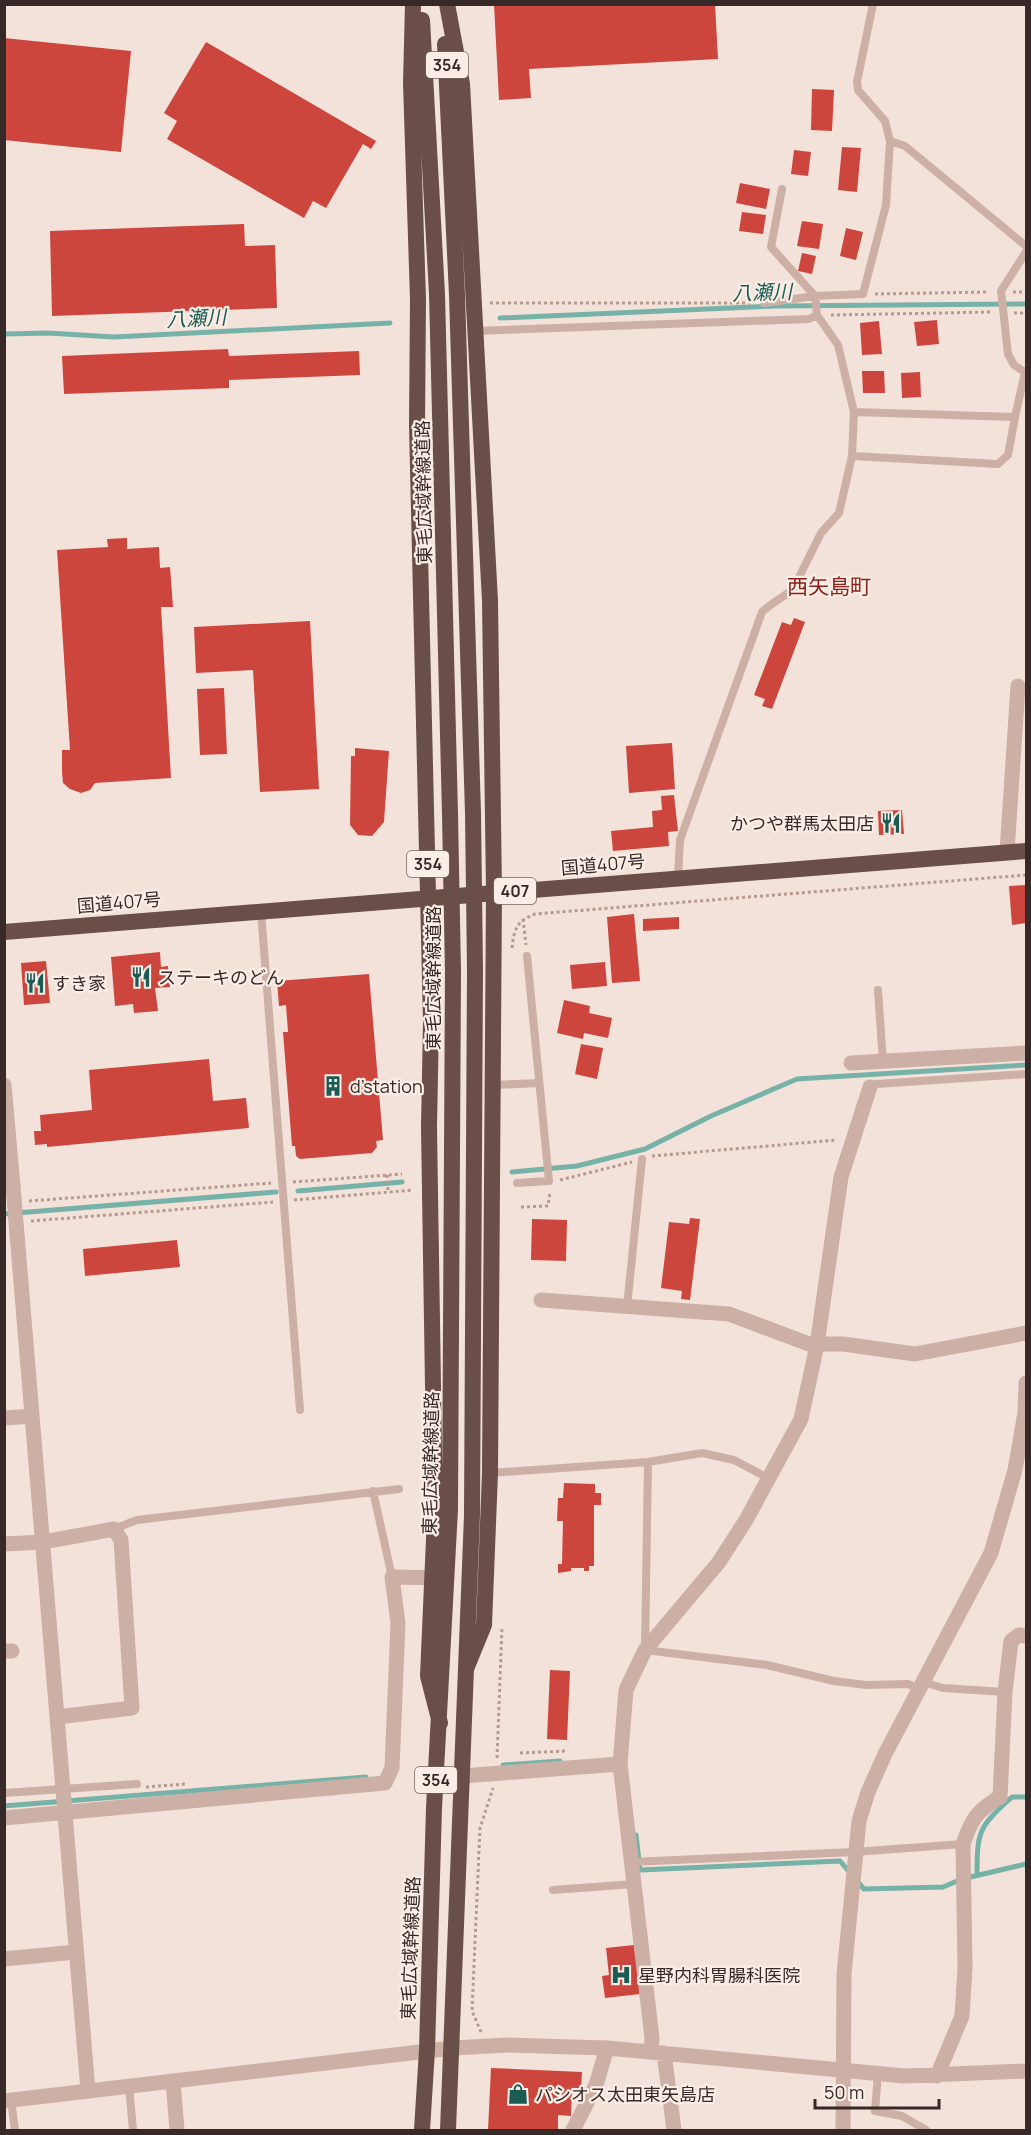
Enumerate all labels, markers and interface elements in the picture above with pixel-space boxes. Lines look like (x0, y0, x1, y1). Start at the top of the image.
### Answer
road number: 354 (426, 52, 468, 78)
water label: 八瀬川 (732, 277, 794, 307)
water label: 八瀬川 (165, 303, 229, 333)
street label: 東毛広域幹線道路 (410, 420, 436, 564)
district label: 西矢島町 (787, 572, 871, 600)
place label: かつや群馬太田店 (730, 811, 874, 835)
restaurant icon: かつや群馬太田店 (879, 811, 903, 835)
street label: 国道407号 (560, 848, 646, 880)
road number: 354 (407, 851, 449, 877)
road number: 407 (494, 878, 536, 904)
street label: 国道407号 (76, 886, 162, 918)
street label: 東毛広域幹線道路 (421, 906, 445, 1050)
restaurant icon: ステーキのどん (129, 965, 153, 989)
place label: ステーキのどん (158, 965, 284, 989)
restaurant icon: すき家 (23, 971, 47, 995)
place label: すき家 (52, 971, 106, 995)
building icon: d’station (321, 1074, 345, 1098)
place label: d’station (350, 1074, 423, 1098)
street label: 東毛広域幹線道路 (417, 1391, 443, 1535)
road number: 354 (415, 1767, 457, 1793)
street label: 東毛広域幹線道路 (395, 1876, 425, 2020)
hospital icon: 星野内科胃腸科医院 (609, 1963, 633, 1987)
place label: 星野内科胃腸科医院 (638, 1963, 800, 1987)
scale bar (815, 2072, 940, 2110)
text: 50 m (824, 2080, 864, 2104)
shop icon: パシオス太田東矢島店 (506, 2082, 530, 2106)
place label: パシオス太田東矢島店 (535, 2082, 715, 2106)

